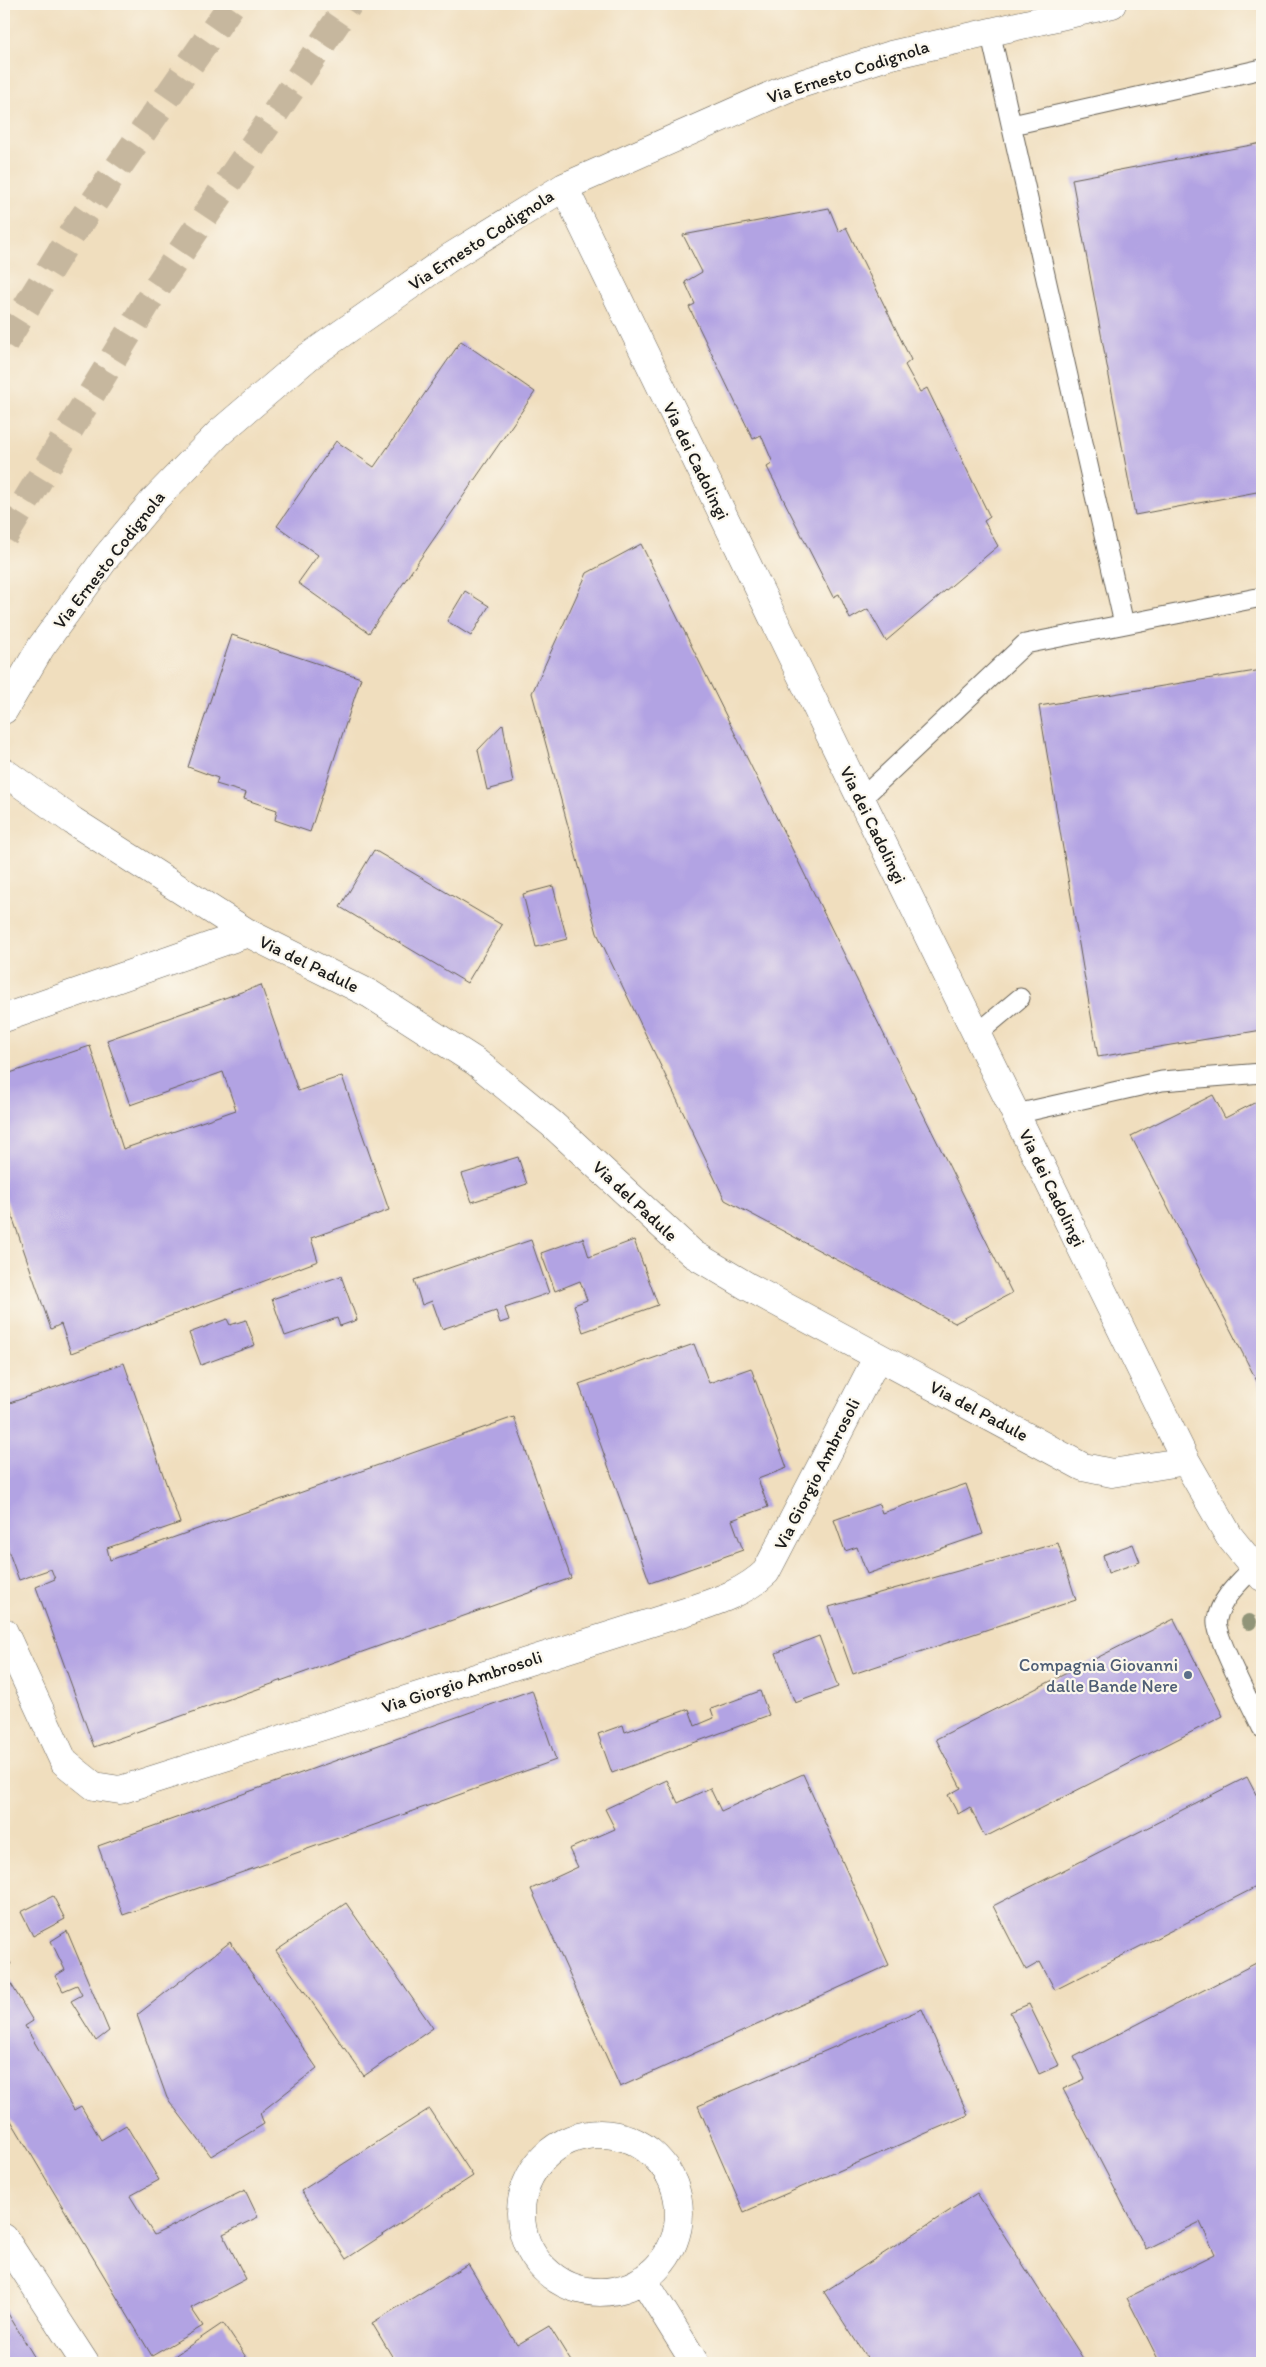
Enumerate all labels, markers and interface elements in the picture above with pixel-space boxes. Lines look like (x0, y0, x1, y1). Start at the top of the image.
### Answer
street label: Via Ernesto Codignola (764, 35, 932, 109)
street label: Via Ernesto Codignola (404, 185, 558, 295)
street label: Via dei Cadolingi (658, 399, 734, 523)
street label: Via Ernesto Codignola (48, 487, 170, 633)
street label: Via dei Cadolingi (835, 763, 911, 887)
street label: Via del Padule (255, 930, 363, 998)
street label: Via dei Cadolingi (1014, 1126, 1090, 1250)
street label: Via del Padule (588, 1156, 682, 1246)
street label: Via del Padule (926, 1376, 1032, 1446)
street label: Via Giorgio Ambrosoli (769, 1394, 865, 1554)
street label: Via Giorgio Ambrosoli (379, 1646, 545, 1718)
place label: Compagnia Giovanni dalle Bande Nere (1019, 1654, 1178, 1697)
marker: Compagnia Giovanni dalle Bande Nere (1182, 1669, 1194, 1681)

